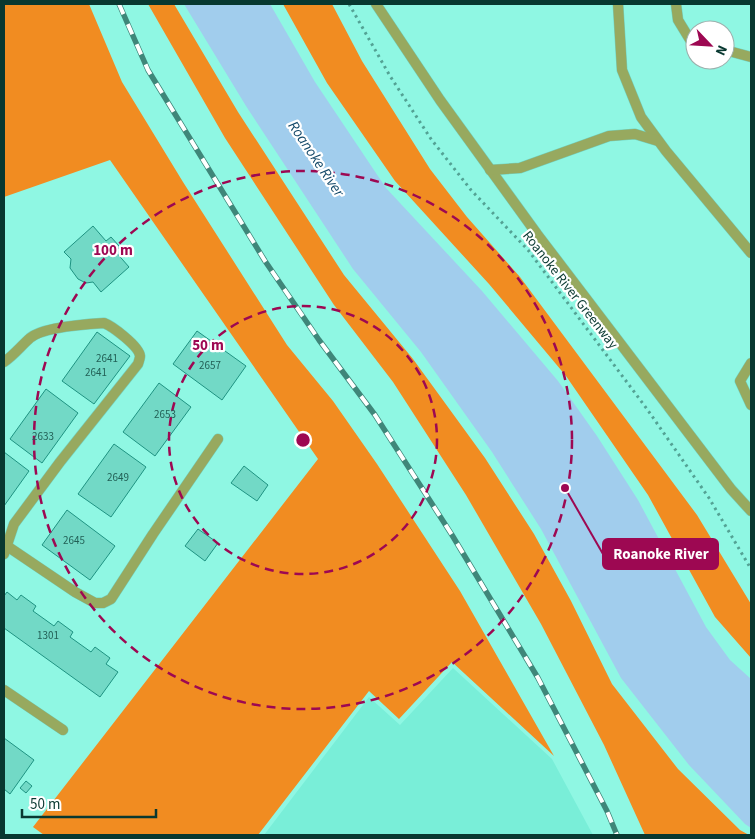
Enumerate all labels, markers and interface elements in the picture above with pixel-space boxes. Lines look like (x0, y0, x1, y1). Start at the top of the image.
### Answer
north arrow (685, 20, 735, 70)
text: N (710, 42, 732, 59)
water label: Roanoke River (283, 117, 350, 202)
street label: Roanoke River Greenway (518, 227, 623, 354)
text: 100 m (93, 240, 133, 261)
text: 50 m (192, 335, 224, 356)
house number: 2641 (96, 351, 118, 366)
house number: 2657 (199, 358, 221, 373)
house number: 2641 (85, 365, 107, 380)
house number: 2653 (154, 407, 176, 422)
house number: 2633 (32, 429, 54, 444)
centre of rings (294, 431, 312, 449)
house number: 2649 (107, 470, 129, 485)
house number: 2645 (63, 533, 85, 548)
callout: Roanoke River (603, 539, 718, 569)
text: Roanoke River (613, 544, 709, 565)
house number: 1301 (37, 628, 59, 643)
scale bar (22, 786, 156, 818)
text: 50 m (30, 794, 60, 815)

